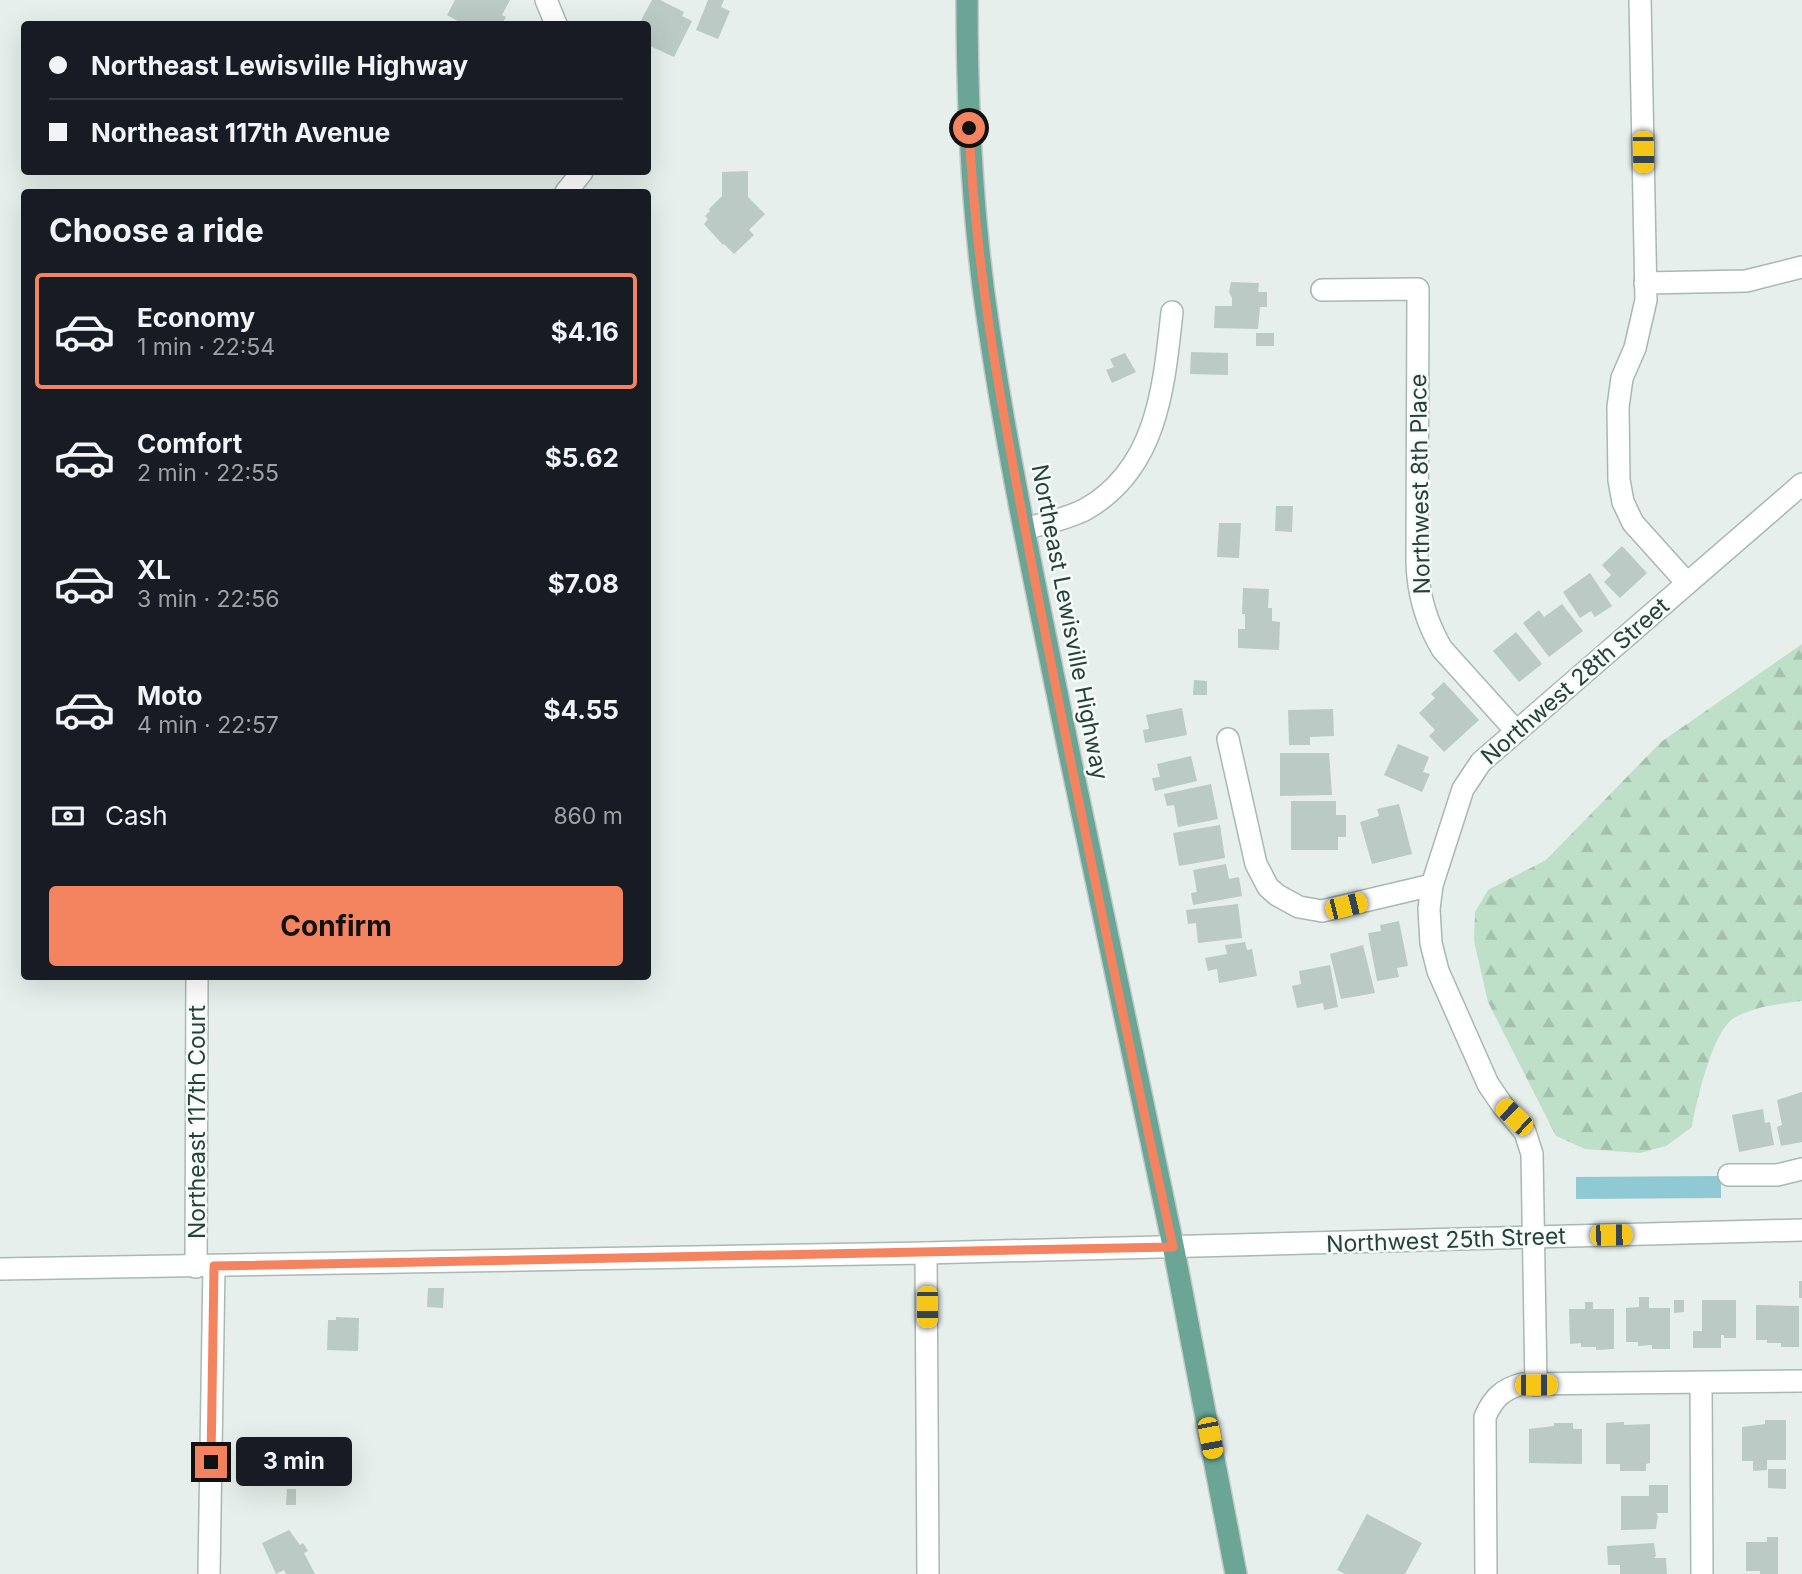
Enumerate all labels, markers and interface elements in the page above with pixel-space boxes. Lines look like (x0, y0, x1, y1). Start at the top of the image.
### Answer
text: Northeast Lewisville Highway (91, 50, 468, 81)
route start (953, 112, 985, 144)
text: Northeast 117th Avenue (91, 117, 390, 148)
car (1633, 131, 1654, 173)
text: Choose a ride (49, 211, 264, 250)
icon: car (53, 300, 116, 363)
text: Economy (137, 302, 255, 333)
text: $4.16 (551, 316, 619, 347)
text: 1 min · 22:54 (137, 333, 275, 361)
street label: Northwest 8th Place (1404, 373, 1436, 595)
icon: car (53, 426, 116, 489)
text: Comfort (137, 428, 242, 459)
text: $5.62 (545, 442, 619, 473)
text: 2 min · 22:55 (137, 459, 279, 487)
street label: Northeast Lewisville Highway (1026, 462, 1114, 782)
icon: car (53, 552, 116, 615)
text: XL (137, 554, 171, 585)
text: $7.08 (548, 568, 619, 599)
text: 3 min · 22:56 (137, 585, 279, 613)
street label: Northwest 28th Street (1475, 591, 1675, 770)
icon: car (53, 678, 116, 741)
text: Moto (137, 680, 202, 711)
text: $4.55 (544, 694, 619, 725)
text: 4 min · 22:57 (137, 711, 279, 739)
icon: cash (49, 797, 87, 835)
text: Cash (105, 800, 168, 831)
text: 860 m (553, 802, 623, 830)
button: Confirm (49, 886, 623, 966)
car (1324, 891, 1369, 921)
street label: Northeast 117th Court (183, 1005, 211, 1239)
car (1492, 1095, 1537, 1139)
street label: Northwest 25th Street (1326, 1222, 1567, 1258)
car (1590, 1224, 1633, 1246)
car (917, 1286, 938, 1328)
car (1516, 1375, 1558, 1396)
car (1196, 1415, 1225, 1461)
callout: 3 min (235, 1438, 351, 1486)
route end (195, 1446, 227, 1478)
text: 3 min (263, 1447, 325, 1475)

